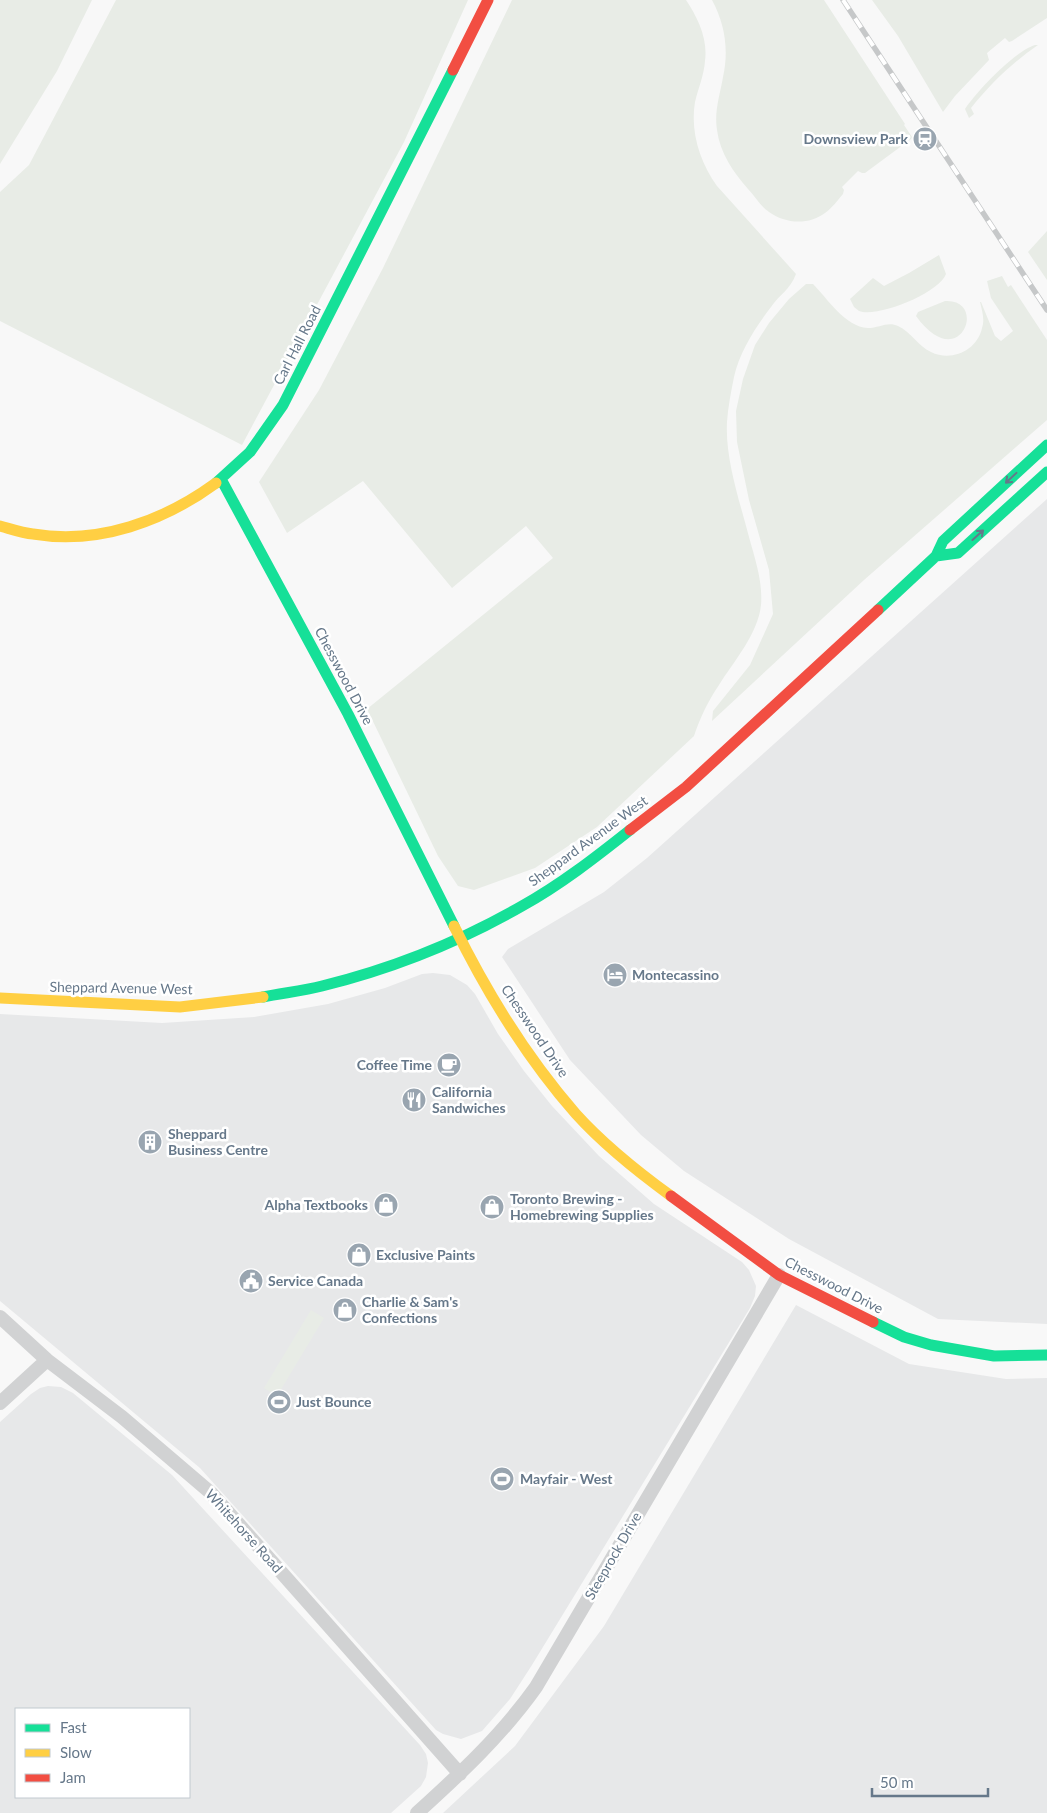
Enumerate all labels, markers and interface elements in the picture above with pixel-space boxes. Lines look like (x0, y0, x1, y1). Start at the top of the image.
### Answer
station icon: Downsview Park (912, 126, 938, 152)
place label: Downsview Park (803, 130, 909, 147)
street label: Carl Hall Road (269, 302, 324, 387)
one-way arrow (1005, 472, 1018, 484)
one-way arrow (971, 529, 984, 541)
street label: Chesswood Drive (312, 624, 377, 728)
street label: Sheppard Avenue West (525, 792, 651, 890)
hotel icon: Montecassino (602, 962, 628, 988)
place label: Montecassino (632, 966, 719, 983)
street label: Sheppard Avenue West (49, 978, 193, 997)
street label: Chesswood Drive (498, 981, 573, 1080)
cafe icon: Coffee Time (436, 1052, 462, 1078)
place label: Coffee Time (357, 1056, 433, 1073)
place label: California Sandwiches (432, 1083, 506, 1116)
restaurant icon: California Sandwiches (401, 1087, 427, 1113)
place label: Sheppard Business Centre (168, 1125, 268, 1158)
building icon: Sheppard Business Centre (137, 1129, 163, 1155)
place label: Toronto Brewing - Homebrewing Supplies (510, 1190, 654, 1223)
shop icon: Alpha Textbooks (373, 1192, 399, 1218)
shop icon: Toronto Brewing - Homebrewing Supplies (479, 1194, 505, 1220)
place label: Alpha Textbooks (264, 1196, 368, 1213)
shop icon: Exclusive Paints (346, 1242, 372, 1268)
place label: Exclusive Paints (376, 1246, 475, 1263)
street label: Chesswood Drive (782, 1252, 886, 1317)
public building icon: Service Canada (238, 1268, 264, 1294)
place label: Service Canada (268, 1272, 363, 1289)
place label: Charlie & Sam's Confections (362, 1293, 458, 1326)
shop icon: Charlie & Sam's Confections (332, 1297, 358, 1323)
sports icon: Just Bounce (266, 1389, 292, 1415)
place label: Just Bounce (296, 1393, 372, 1410)
sports icon: Mayfair - West (489, 1466, 515, 1492)
place label: Mayfair - West (520, 1470, 613, 1487)
street label: Whitehorse Road (202, 1485, 286, 1576)
street label: Steeprock Drive (581, 1509, 645, 1603)
legend (15, 1708, 190, 1798)
text: Fast (60, 1718, 87, 1736)
text: Slow (60, 1743, 92, 1761)
scale bar (872, 1766, 988, 1798)
text: Jam (60, 1768, 86, 1786)
text: 50 m (880, 1773, 914, 1791)

